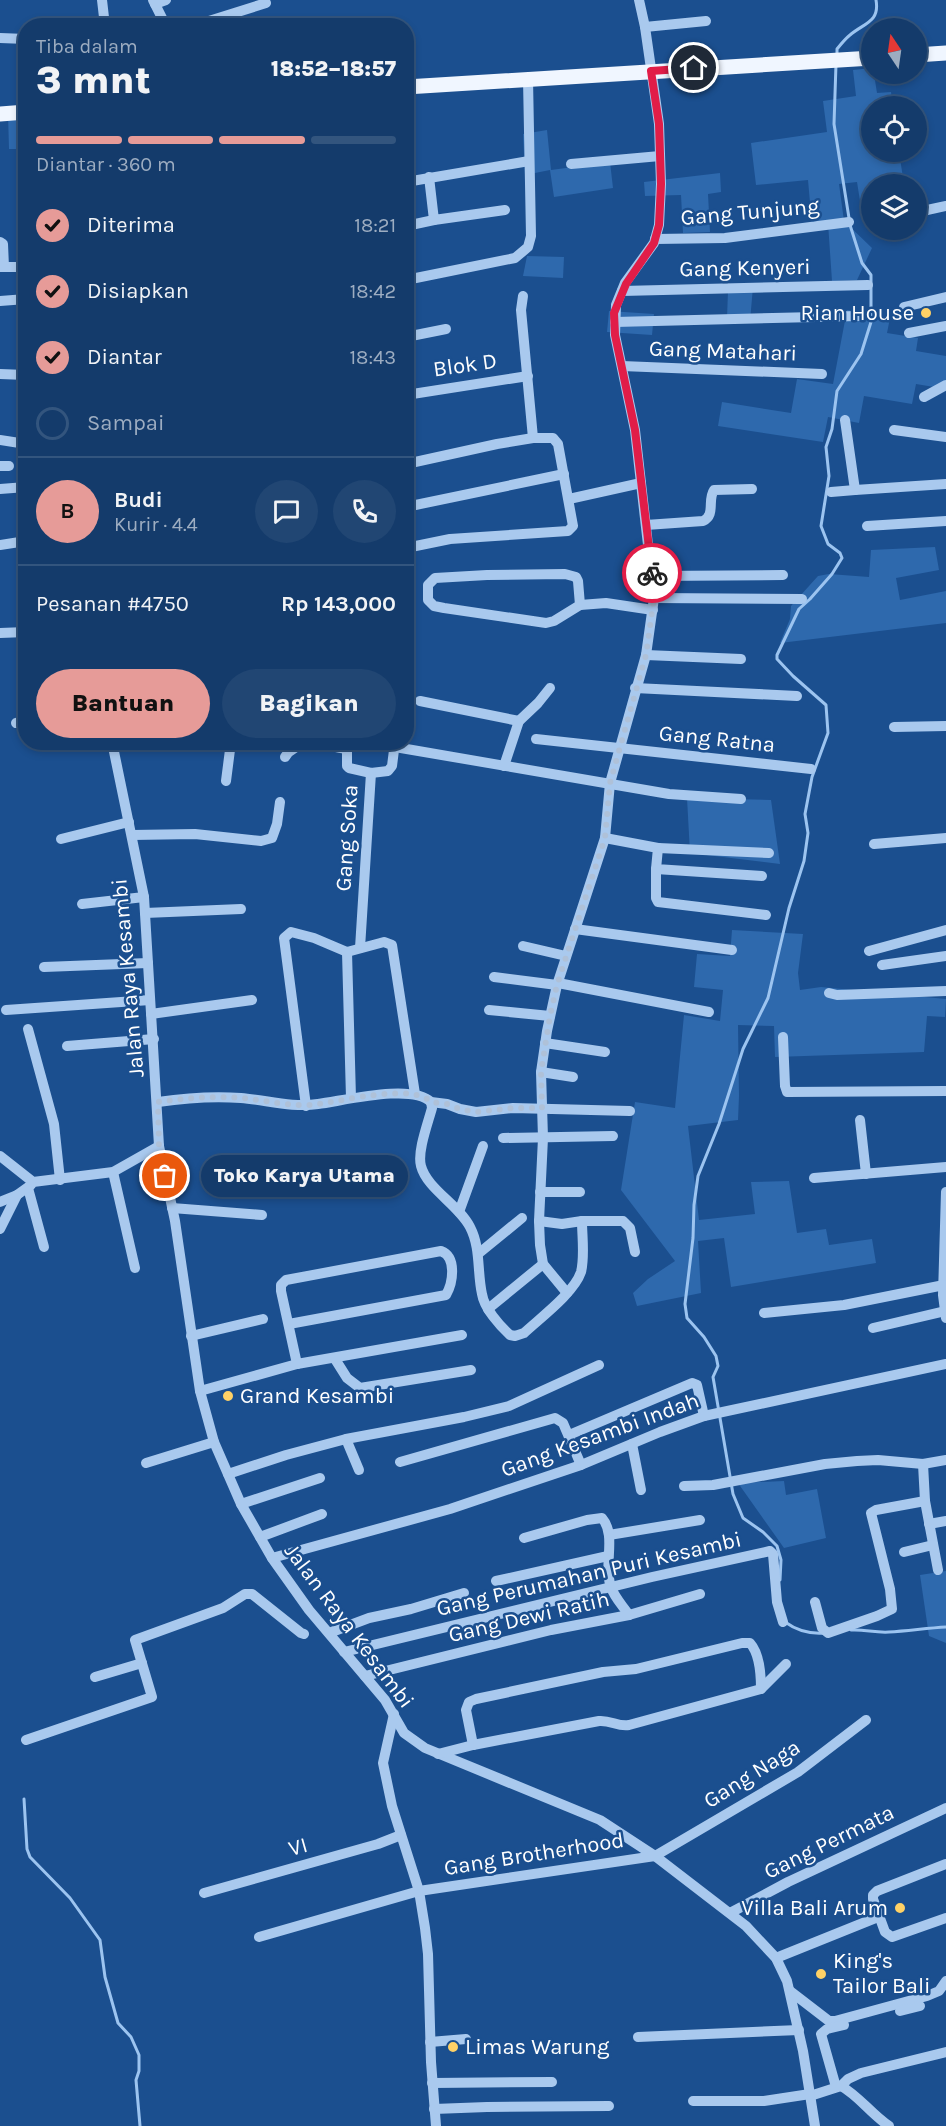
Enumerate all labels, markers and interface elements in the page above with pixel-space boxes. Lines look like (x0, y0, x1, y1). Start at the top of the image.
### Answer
north arrow (861, 18, 927, 84)
map controls (861, 18, 927, 240)
text: Tiba dalam (36, 35, 138, 58)
pin (668, 42, 719, 93)
icon: home (677, 51, 710, 84)
text: 18:52–18:57 (271, 56, 396, 82)
text: 3 mnt (36, 57, 151, 103)
button: locate (861, 96, 927, 162)
text: Diantar · 360 m (36, 153, 176, 176)
button: layers (861, 174, 927, 240)
street label: Gang Tunjung (680, 193, 821, 231)
icon: check (36, 209, 69, 242)
text: Diterima (87, 212, 175, 238)
text: 18:21 (354, 214, 396, 237)
street label: Gang Kenyeri (679, 254, 811, 282)
icon: check (36, 275, 69, 308)
text: Disiapkan (87, 278, 189, 304)
text: 18:42 (350, 280, 396, 303)
place label: Rian House (800, 300, 914, 326)
marker: Rian House (919, 306, 933, 320)
street label: Gang Matahari (648, 335, 798, 367)
icon: check (36, 341, 69, 374)
text: Diantar (87, 344, 162, 370)
text: 18:43 (350, 346, 396, 369)
street label: Blok D (432, 348, 498, 382)
text: Sampai (87, 410, 165, 436)
button: chat (255, 480, 318, 543)
button: phone (333, 480, 396, 543)
text: Budi (114, 487, 163, 513)
text: B (60, 498, 75, 524)
text: Kurir · 4.4 (114, 513, 198, 536)
courier (622, 543, 682, 603)
icon: bike (636, 557, 669, 590)
text: Pesanan #4750 (36, 591, 189, 617)
text: Rp 143,000 (281, 591, 396, 617)
button: Bantuan (36, 669, 210, 738)
button: Bagikan (222, 669, 396, 738)
street label: Gang Ratna (658, 720, 776, 758)
street label: Gang Soka (330, 784, 364, 892)
street label: Jalan Raya Kesambi (106, 878, 150, 1078)
pin (139, 1150, 190, 1201)
callout: Toko Karya Utama (201, 1155, 408, 1197)
icon: bag (148, 1159, 181, 1192)
text: Toko Karya Utama (214, 1164, 395, 1187)
place label: Grand Kesambi (240, 1383, 394, 1409)
street label: Gang Kesambi Indah (497, 1387, 703, 1483)
marker: Grand Kesambi (221, 1389, 235, 1403)
street label: Gang Perumahan Puri Kesambi (434, 1526, 744, 1622)
street label: Jalan Raya Kesambi (279, 1539, 419, 1713)
street label: Gang Dewi Ratih (446, 1586, 612, 1648)
street label: Gang Naga (699, 1734, 805, 1814)
street label: Gang Permata (760, 1799, 898, 1885)
street label: Gang Brotherhood (442, 1827, 626, 1881)
street label: VI (286, 1832, 310, 1862)
place label: Villa Bali Arum (741, 1895, 888, 1921)
marker: Villa Bali Arum (893, 1901, 907, 1915)
place label: King's Tailor Bali (833, 1948, 931, 1999)
marker: King's Tailor Bali (814, 1967, 828, 1981)
place label: Limas Warung (465, 2034, 610, 2060)
marker: Limas Warung (446, 2040, 460, 2054)

